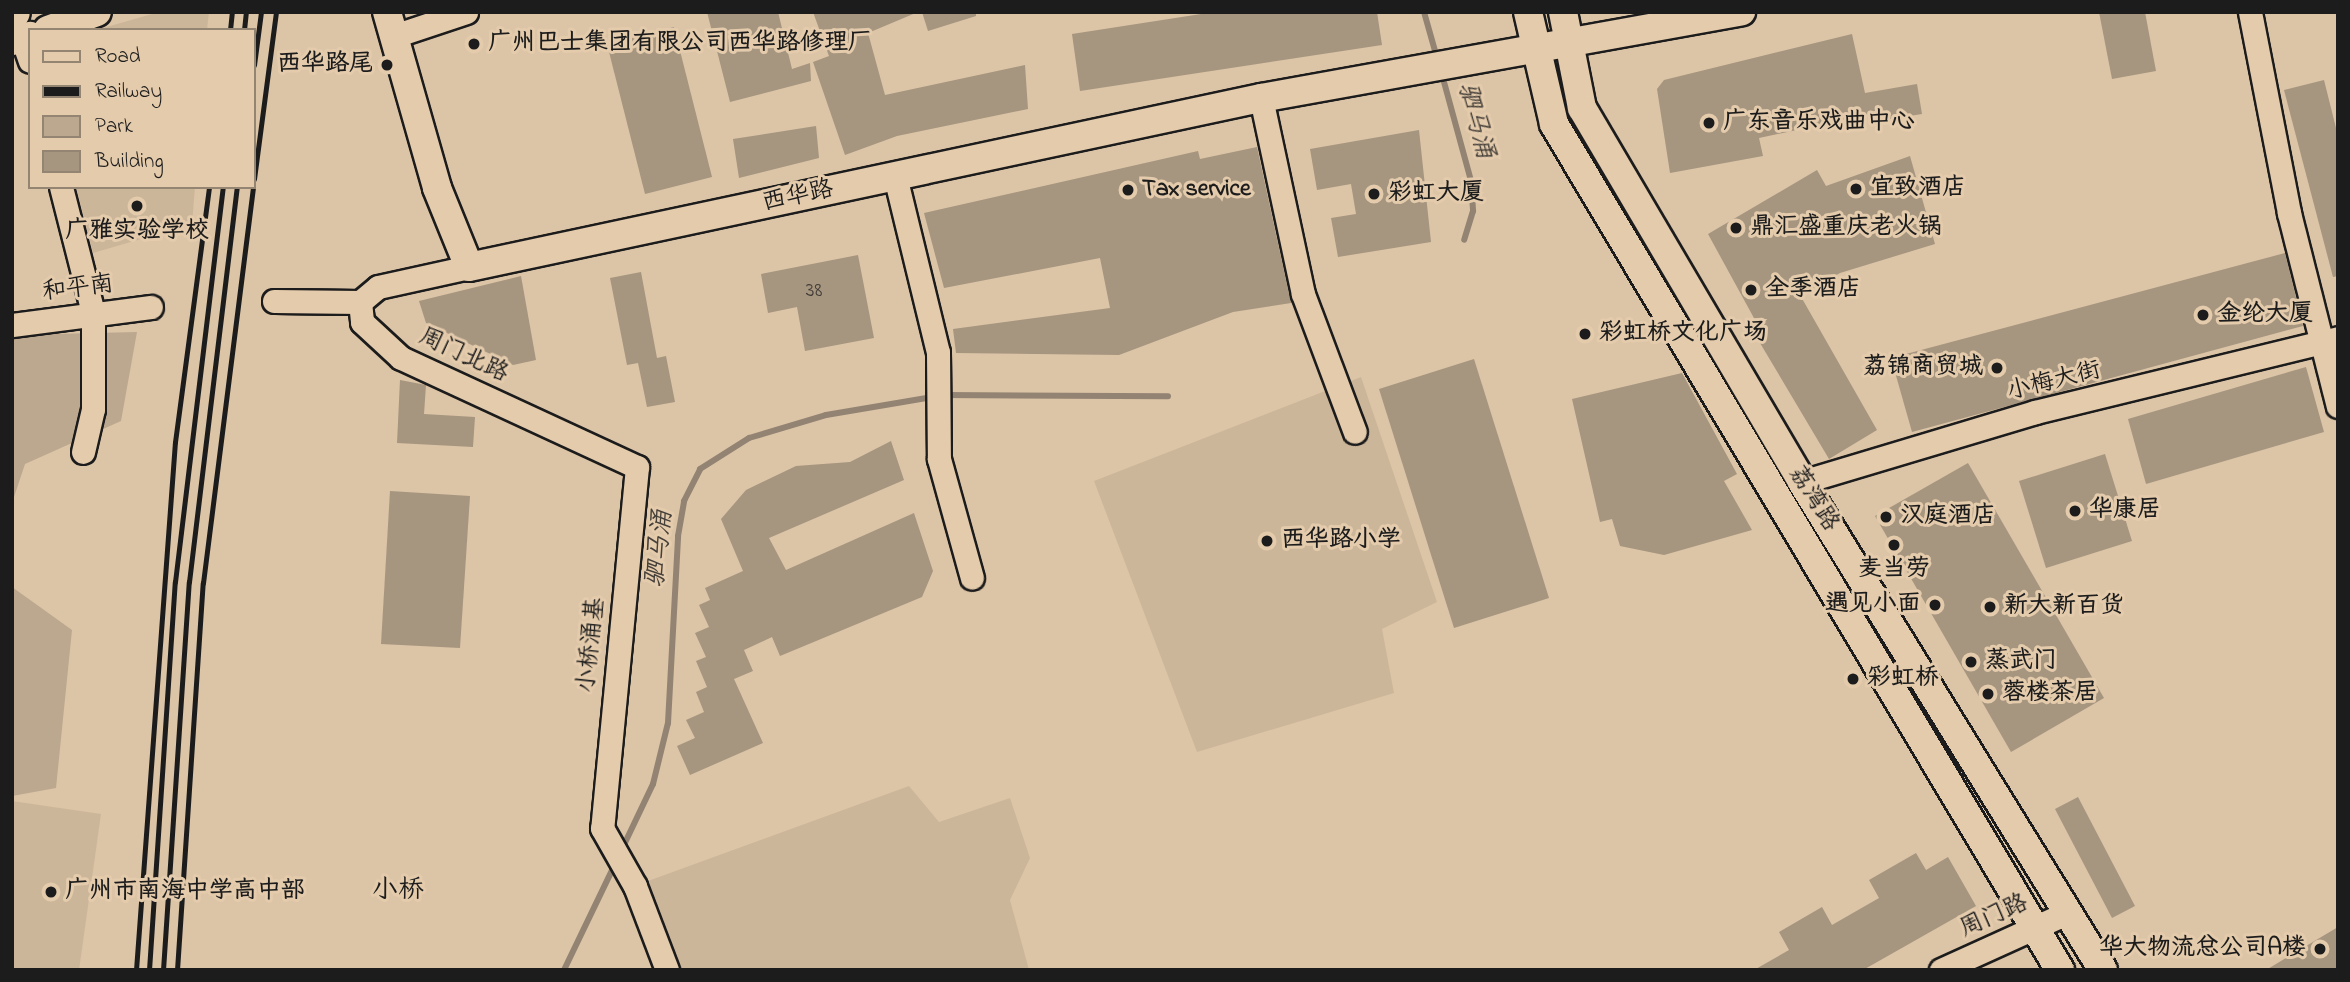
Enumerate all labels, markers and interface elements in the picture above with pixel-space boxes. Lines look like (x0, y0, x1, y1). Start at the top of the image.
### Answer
legend (28, 28, 256, 189)
place label: 广州巴士集团有限公司西华路修理厂 (488, 30, 872, 58)
marker: 广州巴士集团有限公司西华路修理厂 (466, 36, 482, 52)
text: Road (95, 42, 141, 72)
place label: 西华路尾 (277, 51, 373, 79)
marker: 西华路尾 (379, 57, 395, 73)
text: Railway (95, 77, 162, 107)
water label: 驷马涌 (1449, 79, 1499, 163)
place label: 广东音乐戏曲中心 (1723, 109, 1915, 137)
text: Park (95, 112, 133, 142)
marker: 广东音乐戏曲中心 (1701, 115, 1717, 131)
text: Building (95, 147, 164, 177)
street label: 西华路 (760, 175, 836, 219)
place label: 宜致酒店 (1870, 175, 1966, 203)
place label: Tax service (1142, 176, 1251, 204)
place label: 彩虹大厦 (1388, 180, 1484, 208)
marker: 宜致酒店 (1848, 181, 1864, 197)
marker: Tax service (1120, 182, 1136, 198)
marker: 彩虹大厦 (1366, 186, 1382, 202)
marker: 广雅实验学校 (129, 198, 145, 214)
place label: 鼎汇盛重庆老火锅 (1750, 214, 1942, 242)
place label: 广雅实验学校 (65, 218, 209, 246)
marker: 鼎汇盛重庆老火锅 (1728, 220, 1744, 236)
street label: 和平南 (41, 270, 115, 308)
place label: 全季酒店 (1765, 276, 1861, 304)
house number: 38 (806, 278, 822, 304)
marker: 全季酒店 (1743, 282, 1759, 298)
place label: 金纶大厦 (2217, 301, 2313, 329)
marker: 金纶大厦 (2195, 307, 2211, 323)
place label: 彩虹桥文化广场 (1599, 320, 1767, 348)
street label: 周门北路 (413, 323, 513, 389)
marker: 彩虹桥文化广场 (1577, 326, 1593, 342)
place label: 荔锦商贸城 (1863, 354, 1983, 382)
street label: 小梅大街 (2004, 356, 2104, 408)
marker: 荔锦商贸城 (1989, 360, 2005, 376)
street label: 荔湾路 (1782, 461, 1844, 537)
place label: 华康居 (2089, 497, 2161, 525)
place label: 汉庭酒店 (1900, 503, 1996, 531)
marker: 华康居 (2067, 503, 2083, 519)
water label: 驷马涌 (641, 509, 681, 589)
marker: 汉庭酒店 (1878, 509, 1894, 525)
place label: 西华路小学 (1281, 527, 1401, 555)
marker: 西华路小学 (1259, 533, 1275, 549)
marker: 麦当劳 (1886, 537, 1902, 553)
place label: 麦当劳 (1858, 556, 1930, 584)
place label: 遇见小面 (1825, 591, 1921, 619)
place label: 新大新百货 (2004, 593, 2124, 621)
street label: 小桥涌基 (573, 596, 611, 694)
marker: 遇见小面 (1927, 597, 1943, 613)
marker: 新大新百货 (1982, 599, 1998, 615)
place label: 蒸武门 (1985, 648, 2057, 676)
marker: 蒸武门 (1963, 654, 1979, 670)
place label: 彩虹桥 (1867, 665, 1939, 693)
marker: 彩虹桥 (1845, 671, 1861, 687)
place label: 蓉楼茶居 (2002, 680, 2098, 708)
marker: 蓉楼茶居 (1980, 686, 1996, 702)
district label: 小桥 (372, 876, 424, 908)
place label: 广州市南海中学高中部 (65, 878, 305, 906)
marker: 广州市南海中学高中部 (43, 884, 59, 900)
street label: 周门路 (1955, 889, 2033, 945)
place label: 华大物流总公司A楼 (2099, 935, 2306, 963)
marker: 华大物流总公司A楼 (2312, 941, 2328, 957)

